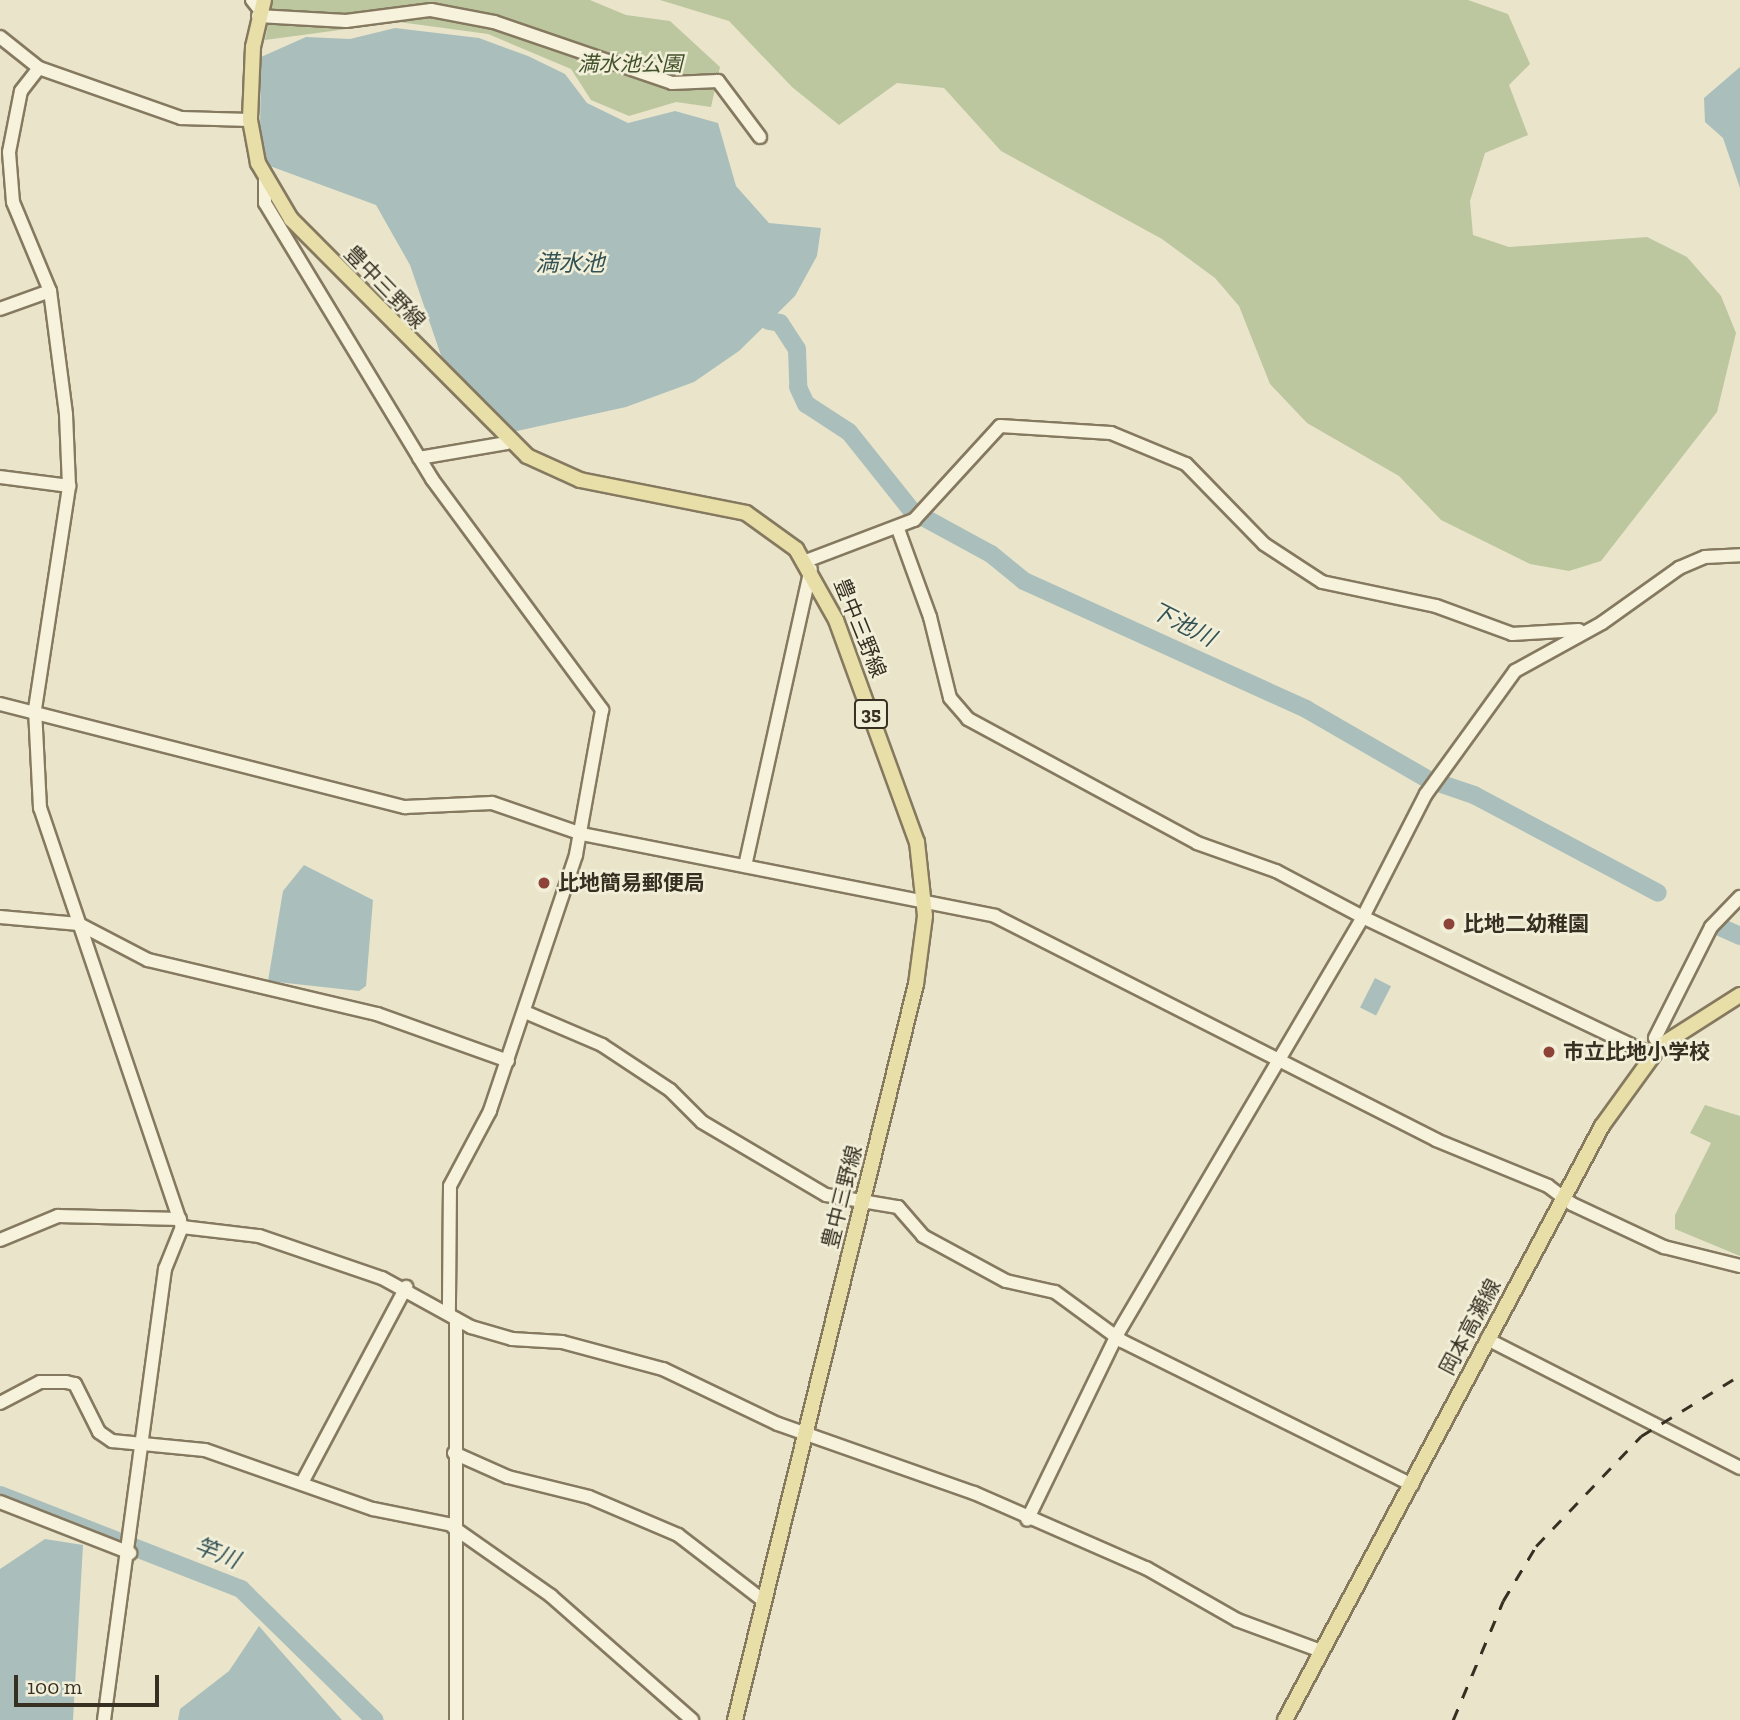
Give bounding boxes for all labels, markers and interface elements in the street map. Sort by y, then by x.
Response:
park label: 満水池公園 [578,51,682,77]
street label: 豊中三野線 [339,240,431,334]
water label: 満水池 [536,249,604,277]
street label: 豊中三野線 [829,575,891,681]
water label: 下池川 [1146,596,1220,652]
road number: 35 [854,698,888,730]
place label: 比地簡易郵便局 [558,870,705,896]
marker: 比地簡易郵便局 [536,875,552,891]
place label: 比地二幼稚園 [1463,911,1589,937]
marker: 比地二幼稚園 [1441,916,1457,932]
place label: 市立比地小学校 [1563,1039,1710,1065]
marker: 市立比地小学校 [1541,1044,1557,1060]
street label: 豊中三野線 [817,1143,867,1251]
street label: 岡本高瀬線 [1434,1275,1506,1379]
water label: 竿川 [191,1532,243,1574]
scale bar [18,1660,163,1704]
text: 100 m [27,1674,82,1699]

